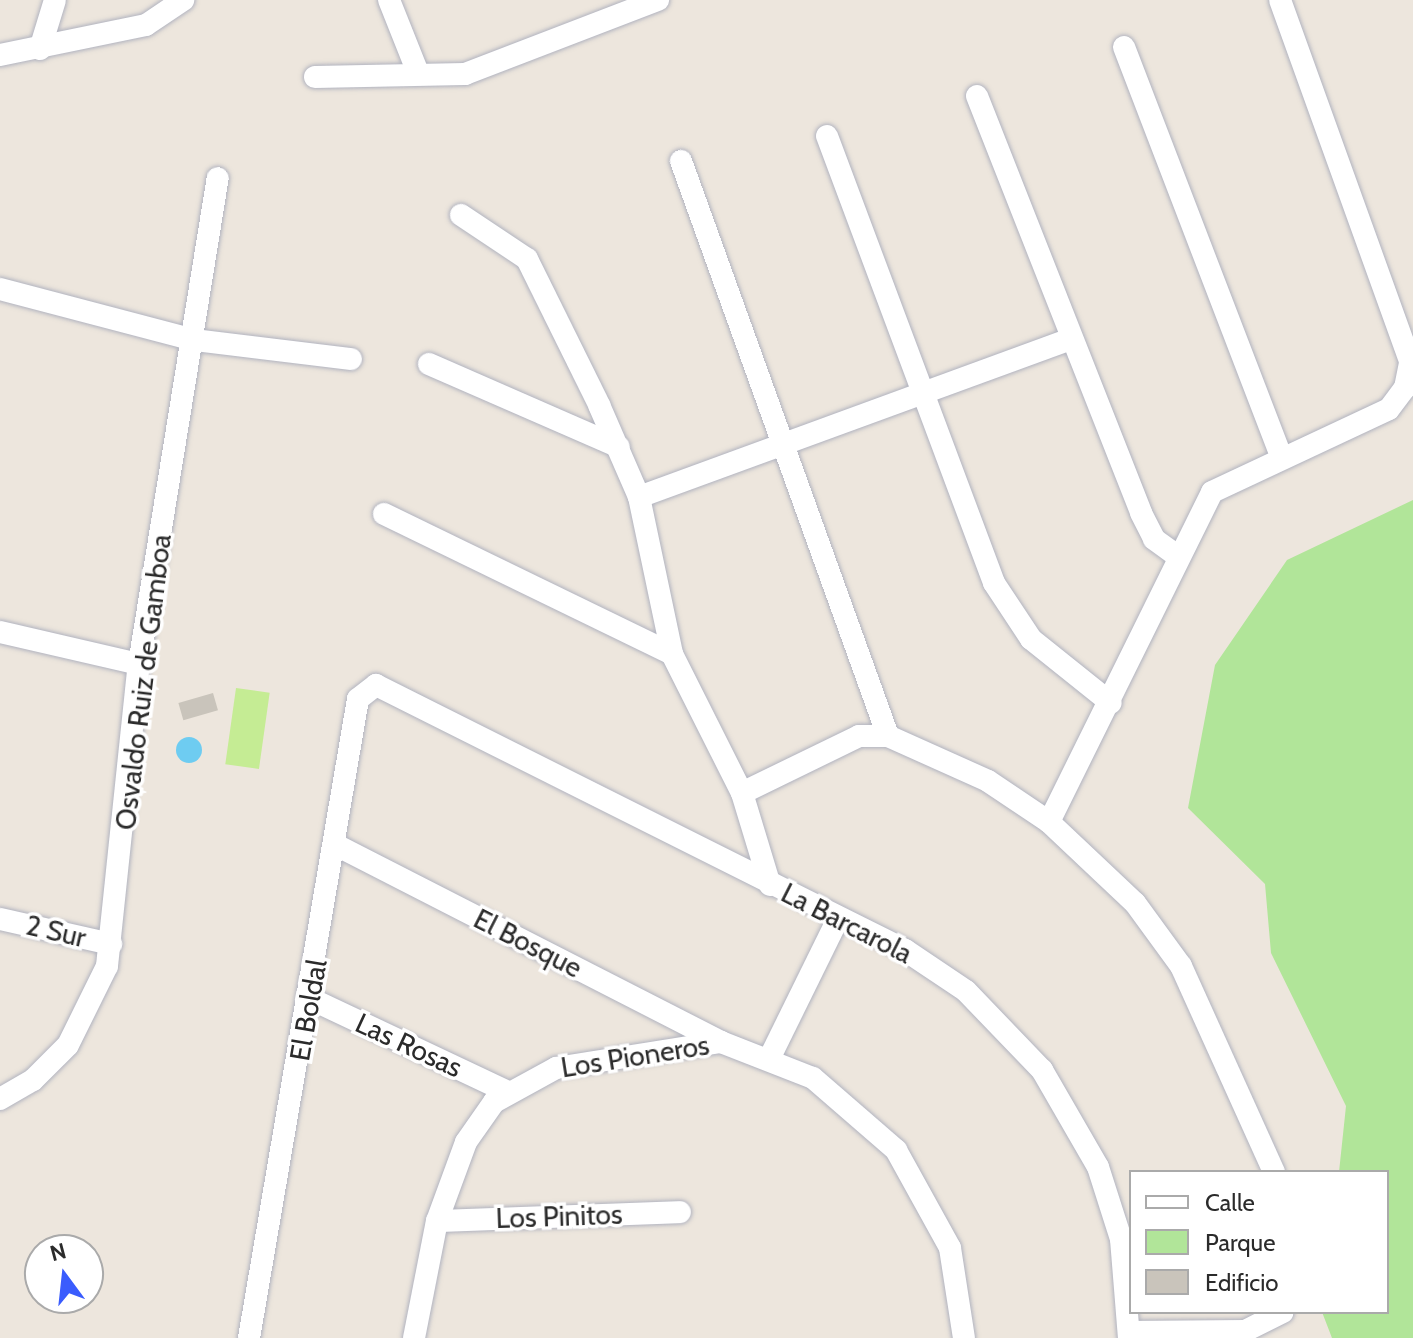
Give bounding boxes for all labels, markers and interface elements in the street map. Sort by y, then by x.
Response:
street label: Osvaldo Ruiz de Gamboa [108,532,178,832]
street label: La Barcarola [776,876,918,970]
street label: El Bosque [468,902,588,984]
street label: 2 Sur [23,908,89,954]
street label: El Boldal [283,957,333,1063]
street label: Las Rosas [350,1006,468,1084]
street label: Los Pioneros [558,1028,712,1084]
legend [1129,1170,1389,1314]
text: Calle [1205,1188,1255,1217]
street label: Los Pinitos [495,1197,623,1235]
text: Parque [1205,1228,1275,1257]
north arrow [24,1234,104,1314]
text: N [47,1237,69,1267]
text: Edificio [1205,1268,1279,1297]

